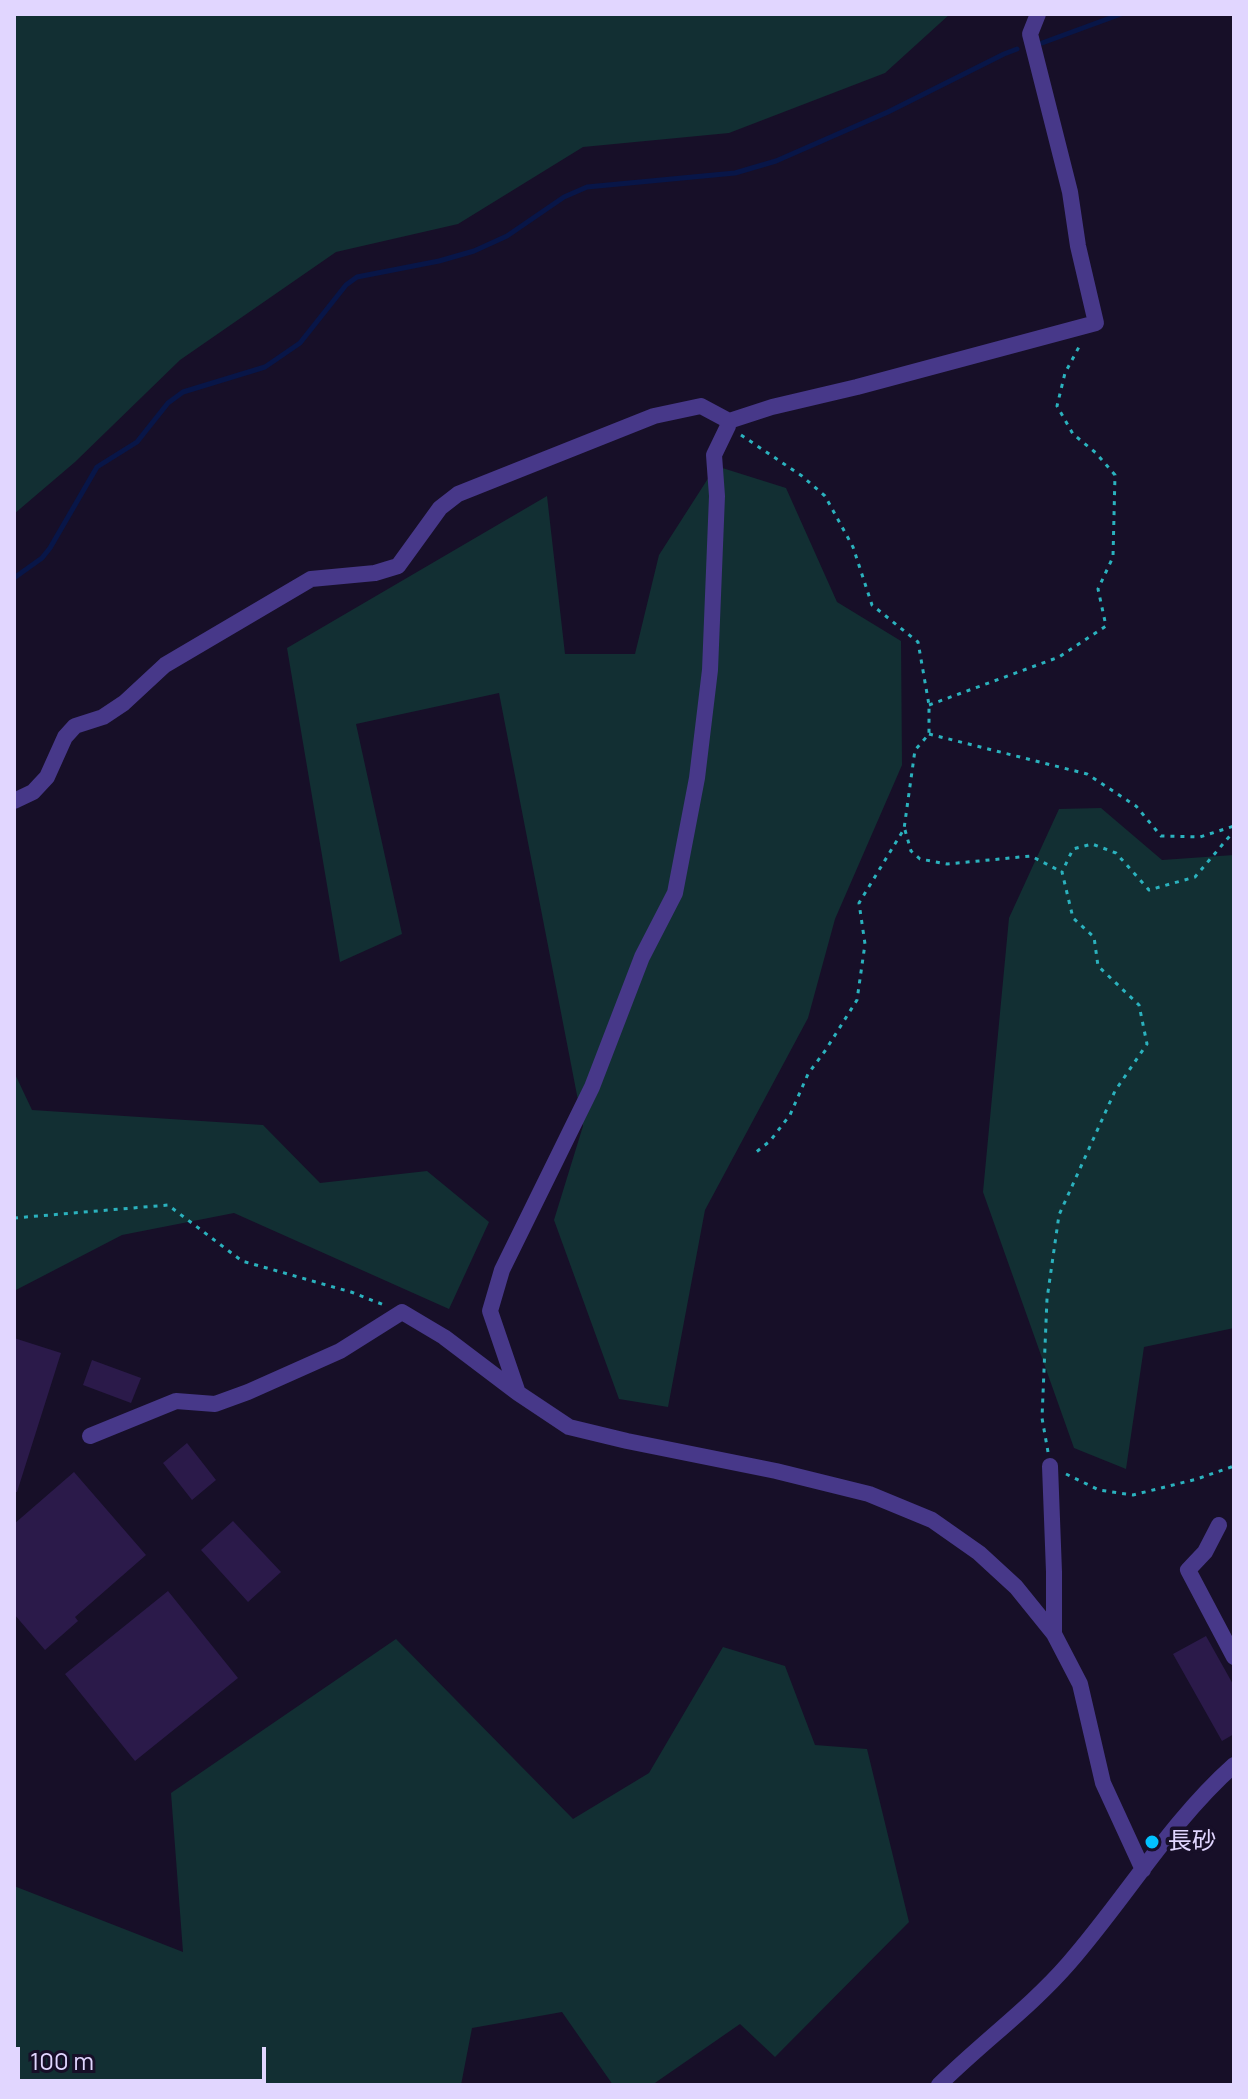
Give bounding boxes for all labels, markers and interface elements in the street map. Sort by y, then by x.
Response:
place label: 長砂 [1168,1828,1216,1856]
marker: 長砂 [1143,1833,1161,1851]
scale bar [20,2031,270,2081]
text: 100 m [30,2044,94,2077]

